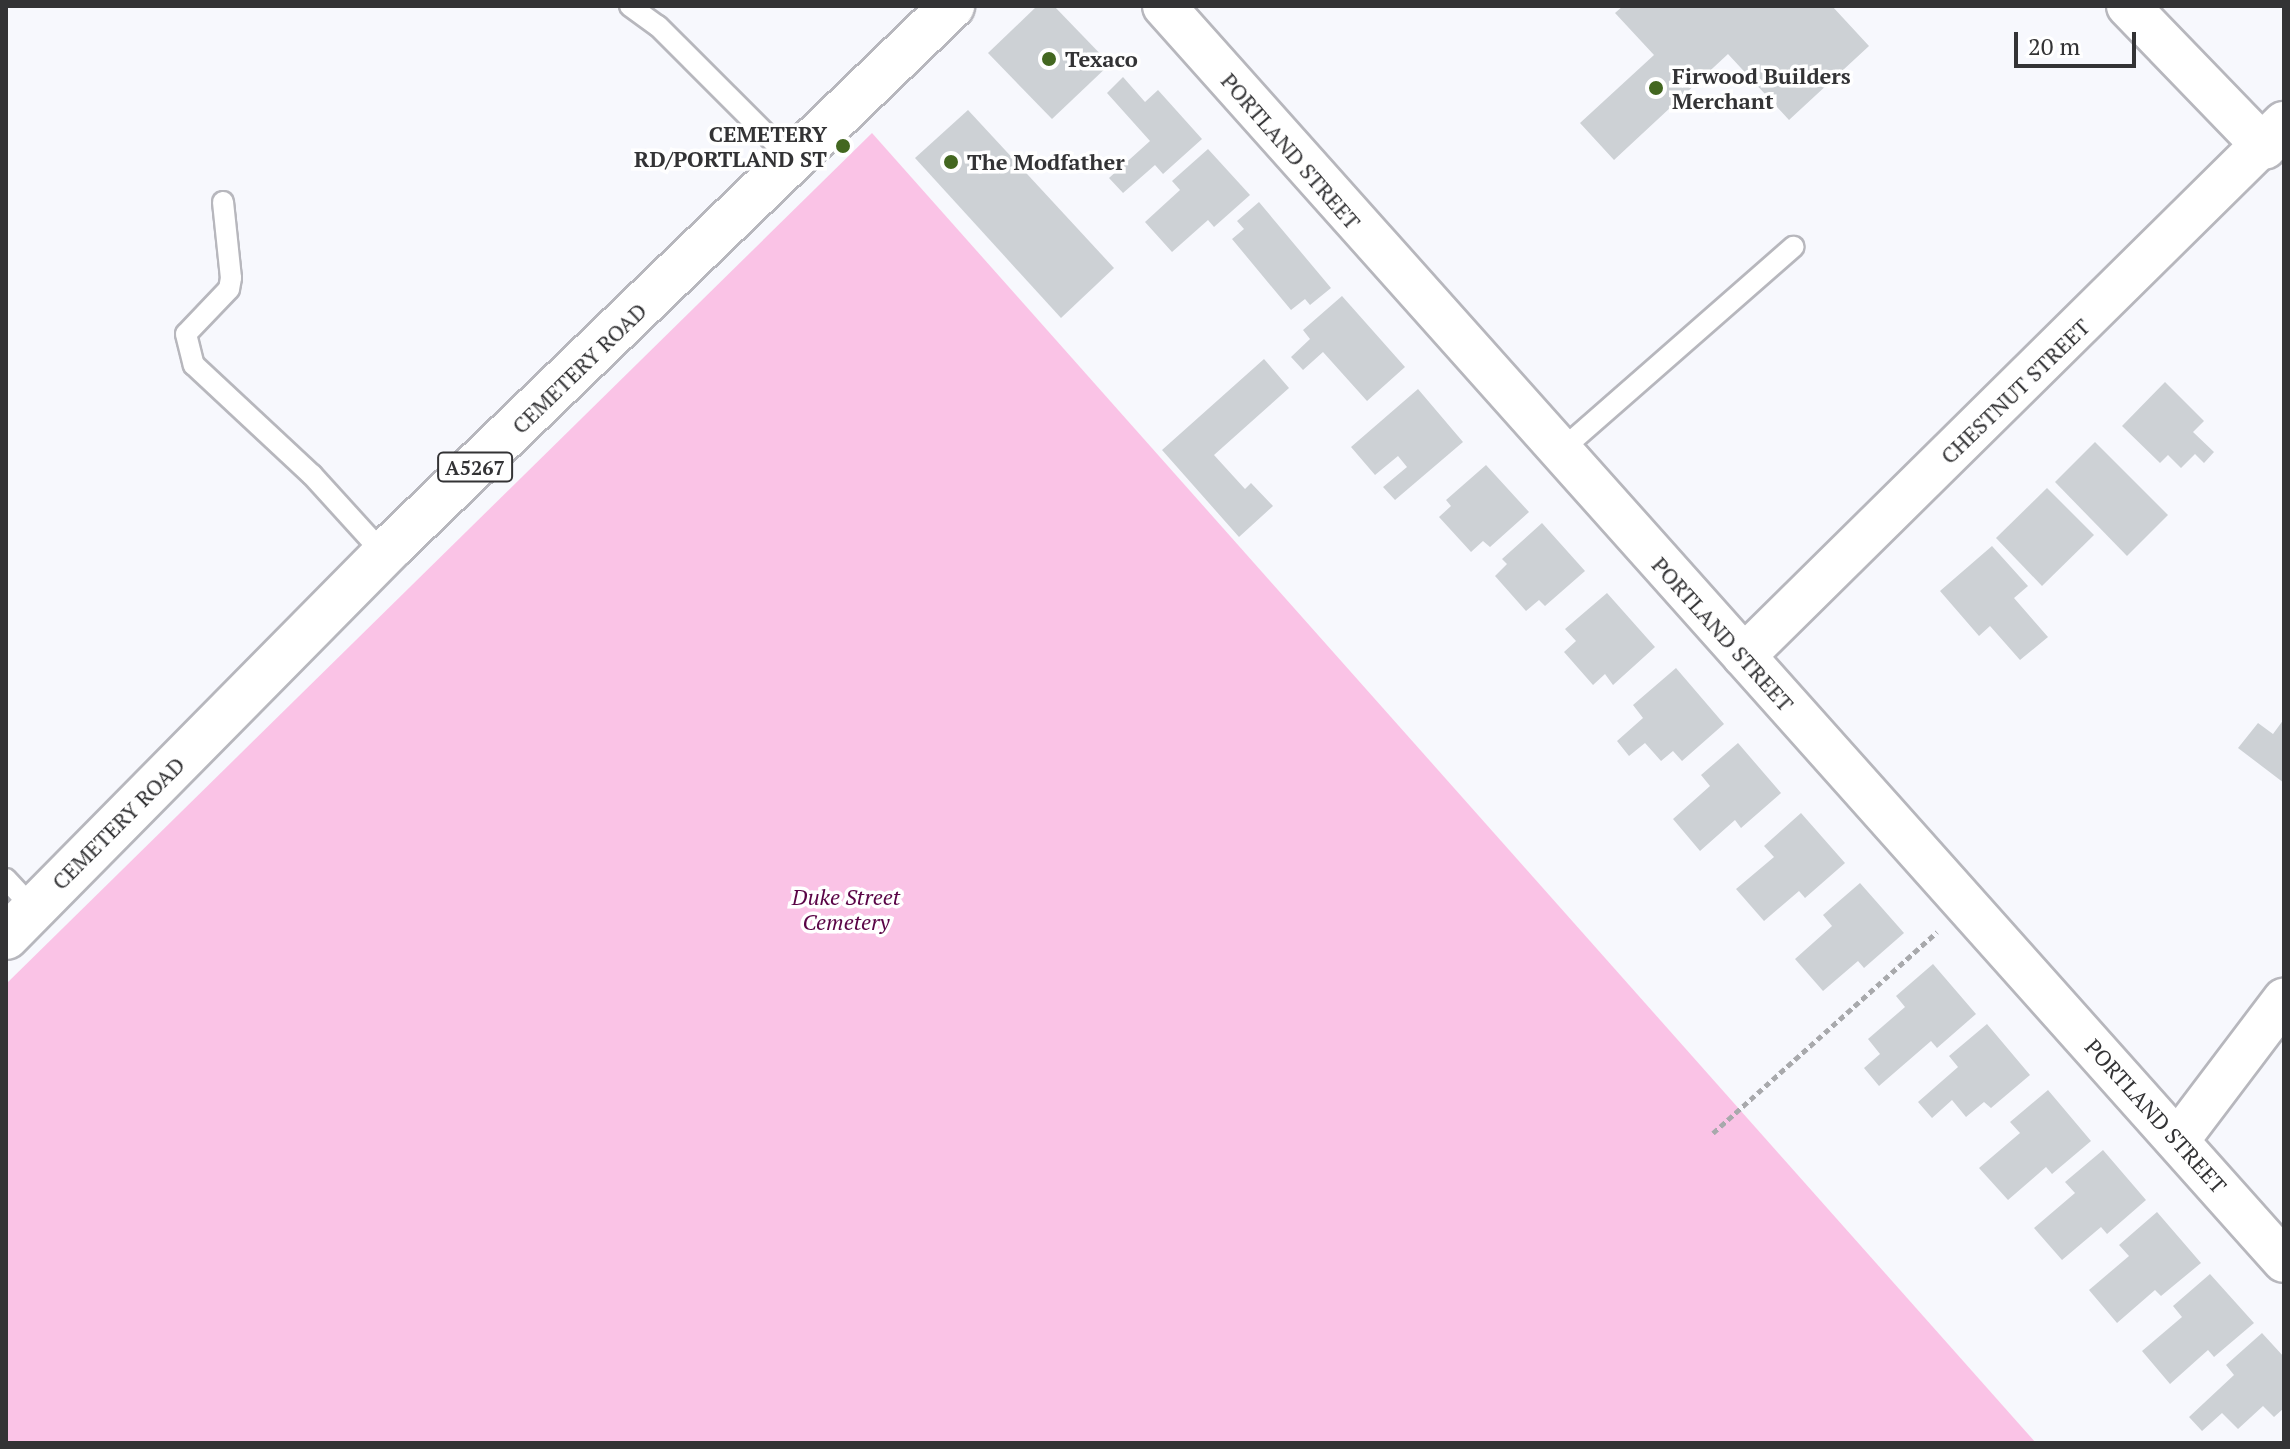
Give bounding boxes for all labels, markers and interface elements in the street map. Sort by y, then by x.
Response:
scale bar [2018,16,2140,66]
text: 20 m [2028,30,2080,62]
place label: Texaco [1065,46,1138,72]
marker: Texaco [1040,50,1058,68]
place label: Firwood Builders Merchant [1672,62,1851,114]
street label: PORTLAND STREET [1216,67,1366,235]
marker: Firwood Builders Merchant [1647,79,1665,97]
place label: CEMETERY RD/PORTLAND ST [634,120,827,172]
marker: CEMETERY RD/PORTLAND ST [834,137,852,155]
place label: The Modfather [967,149,1125,175]
marker: The Modfather [942,153,960,171]
street label: CEMETERY ROAD [506,297,652,439]
street label: CHESTNUT STREET [1935,313,2095,469]
road number: A5267 [437,451,513,483]
street label: PORTLAND STREET [1647,551,1799,717]
street label: CEMETERY ROAD [46,751,190,895]
park label: Duke Street Cemetery [792,883,900,934]
street label: PORTLAND STREET [2080,1033,2232,1199]

